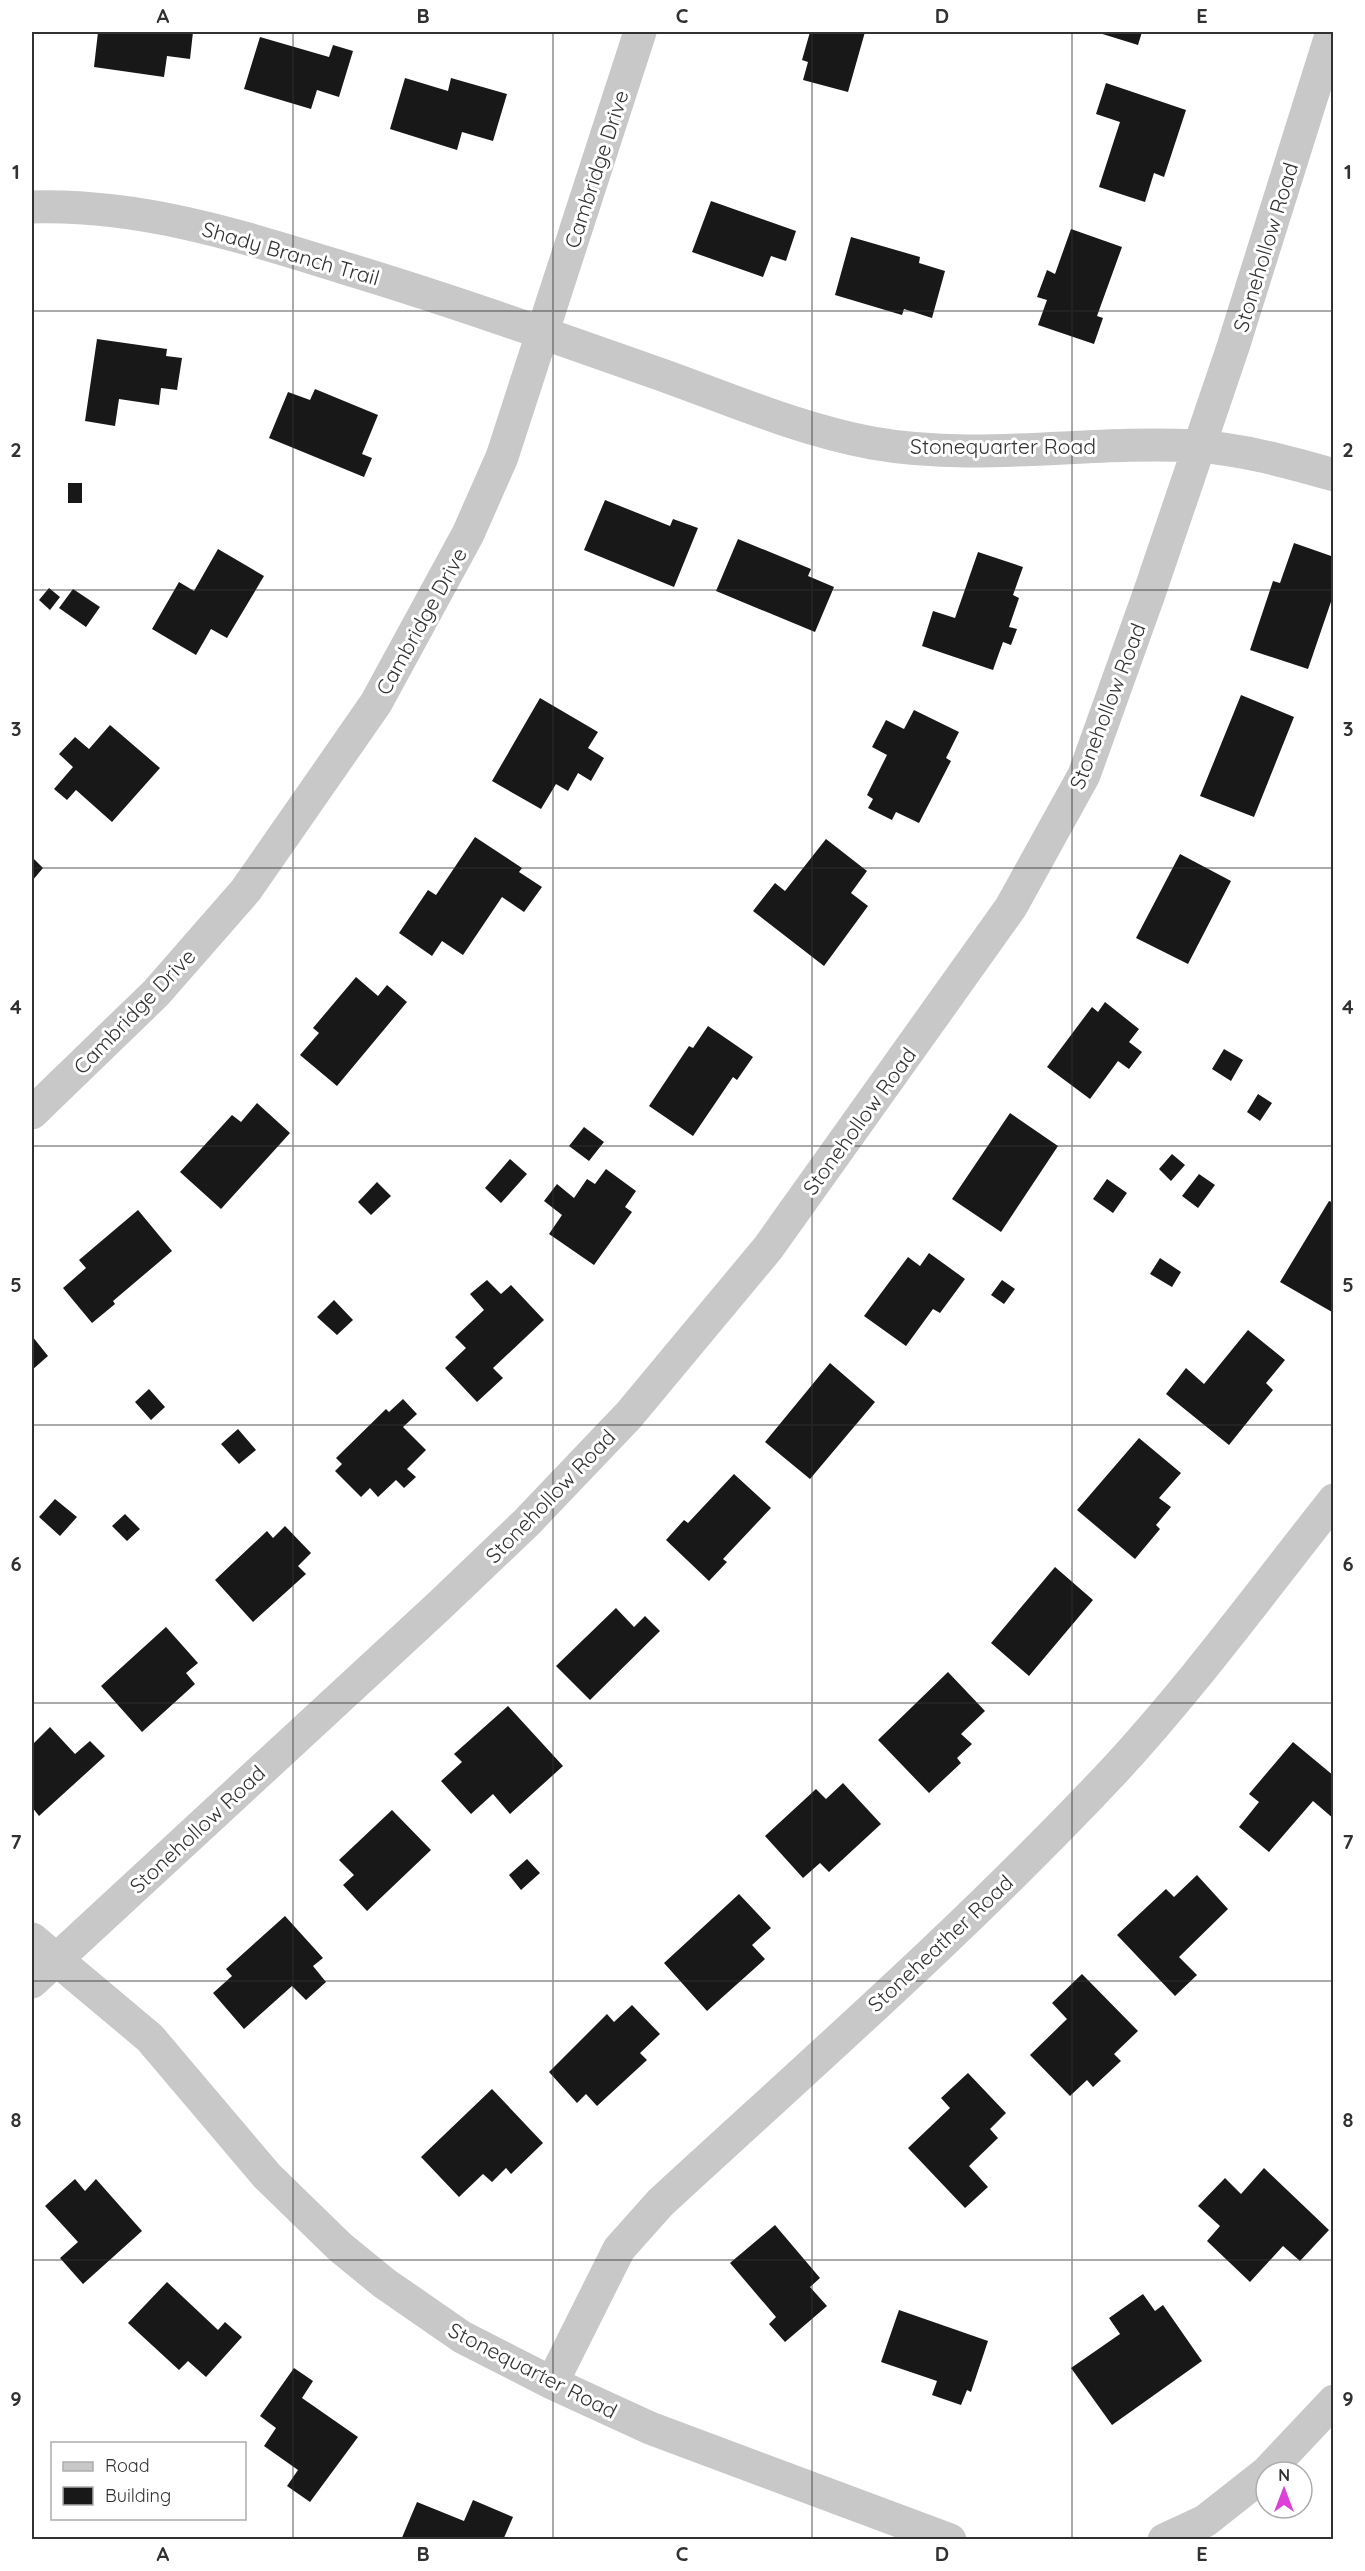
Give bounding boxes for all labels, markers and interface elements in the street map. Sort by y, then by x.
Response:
text: A [157,3,170,28]
text: B [416,3,430,28]
text: C [676,3,689,28]
text: D [935,3,949,28]
text: E [1196,3,1208,28]
street label: Cambridge Drive [558,87,634,251]
text: 1 [12,159,20,184]
street label: Stonehollow Road [1227,159,1303,335]
text: 1 [1344,159,1352,184]
street label: Shady Branch Trail [199,215,383,291]
street label: Stonequarter Road [910,433,1096,459]
text: 2 [10,437,22,462]
text: 2 [1342,437,1354,462]
street label: Cambridge Drive [370,543,472,699]
street label: Stonehollow Road [1063,619,1151,793]
text: 3 [11,716,21,741]
text: 3 [1343,716,1353,741]
street label: Cambridge Drive [68,943,200,1079]
text: 4 [10,994,22,1019]
text: 4 [1342,994,1354,1019]
street label: Stonehollow Road [797,1042,921,1200]
text: 5 [10,1272,22,1297]
text: 5 [1342,1272,1354,1297]
street label: Stonehollow Road [480,1424,620,1568]
text: 6 [10,1551,22,1576]
text: 6 [1342,1551,1354,1576]
street label: Stonehollow Road [124,1760,270,1898]
text: 7 [11,1829,22,1854]
text: 7 [1343,1829,1354,1854]
street label: Stoneheather Road [862,1869,1018,2017]
text: 8 [11,2107,22,2132]
text: 8 [1343,2107,1354,2132]
street label: Stonequarter Road [444,2316,622,2424]
text: 9 [10,2386,22,2411]
text: 9 [1342,2386,1354,2411]
legend [51,2442,246,2520]
text: Road [105,2454,150,2477]
north arrow [1254,2460,1314,2520]
text: N [1278,2465,1290,2485]
text: Building [105,2484,171,2507]
text: A [157,2541,170,2566]
text: B [416,2541,430,2566]
text: C [676,2541,689,2566]
text: D [935,2541,949,2566]
text: E [1196,2541,1208,2566]

